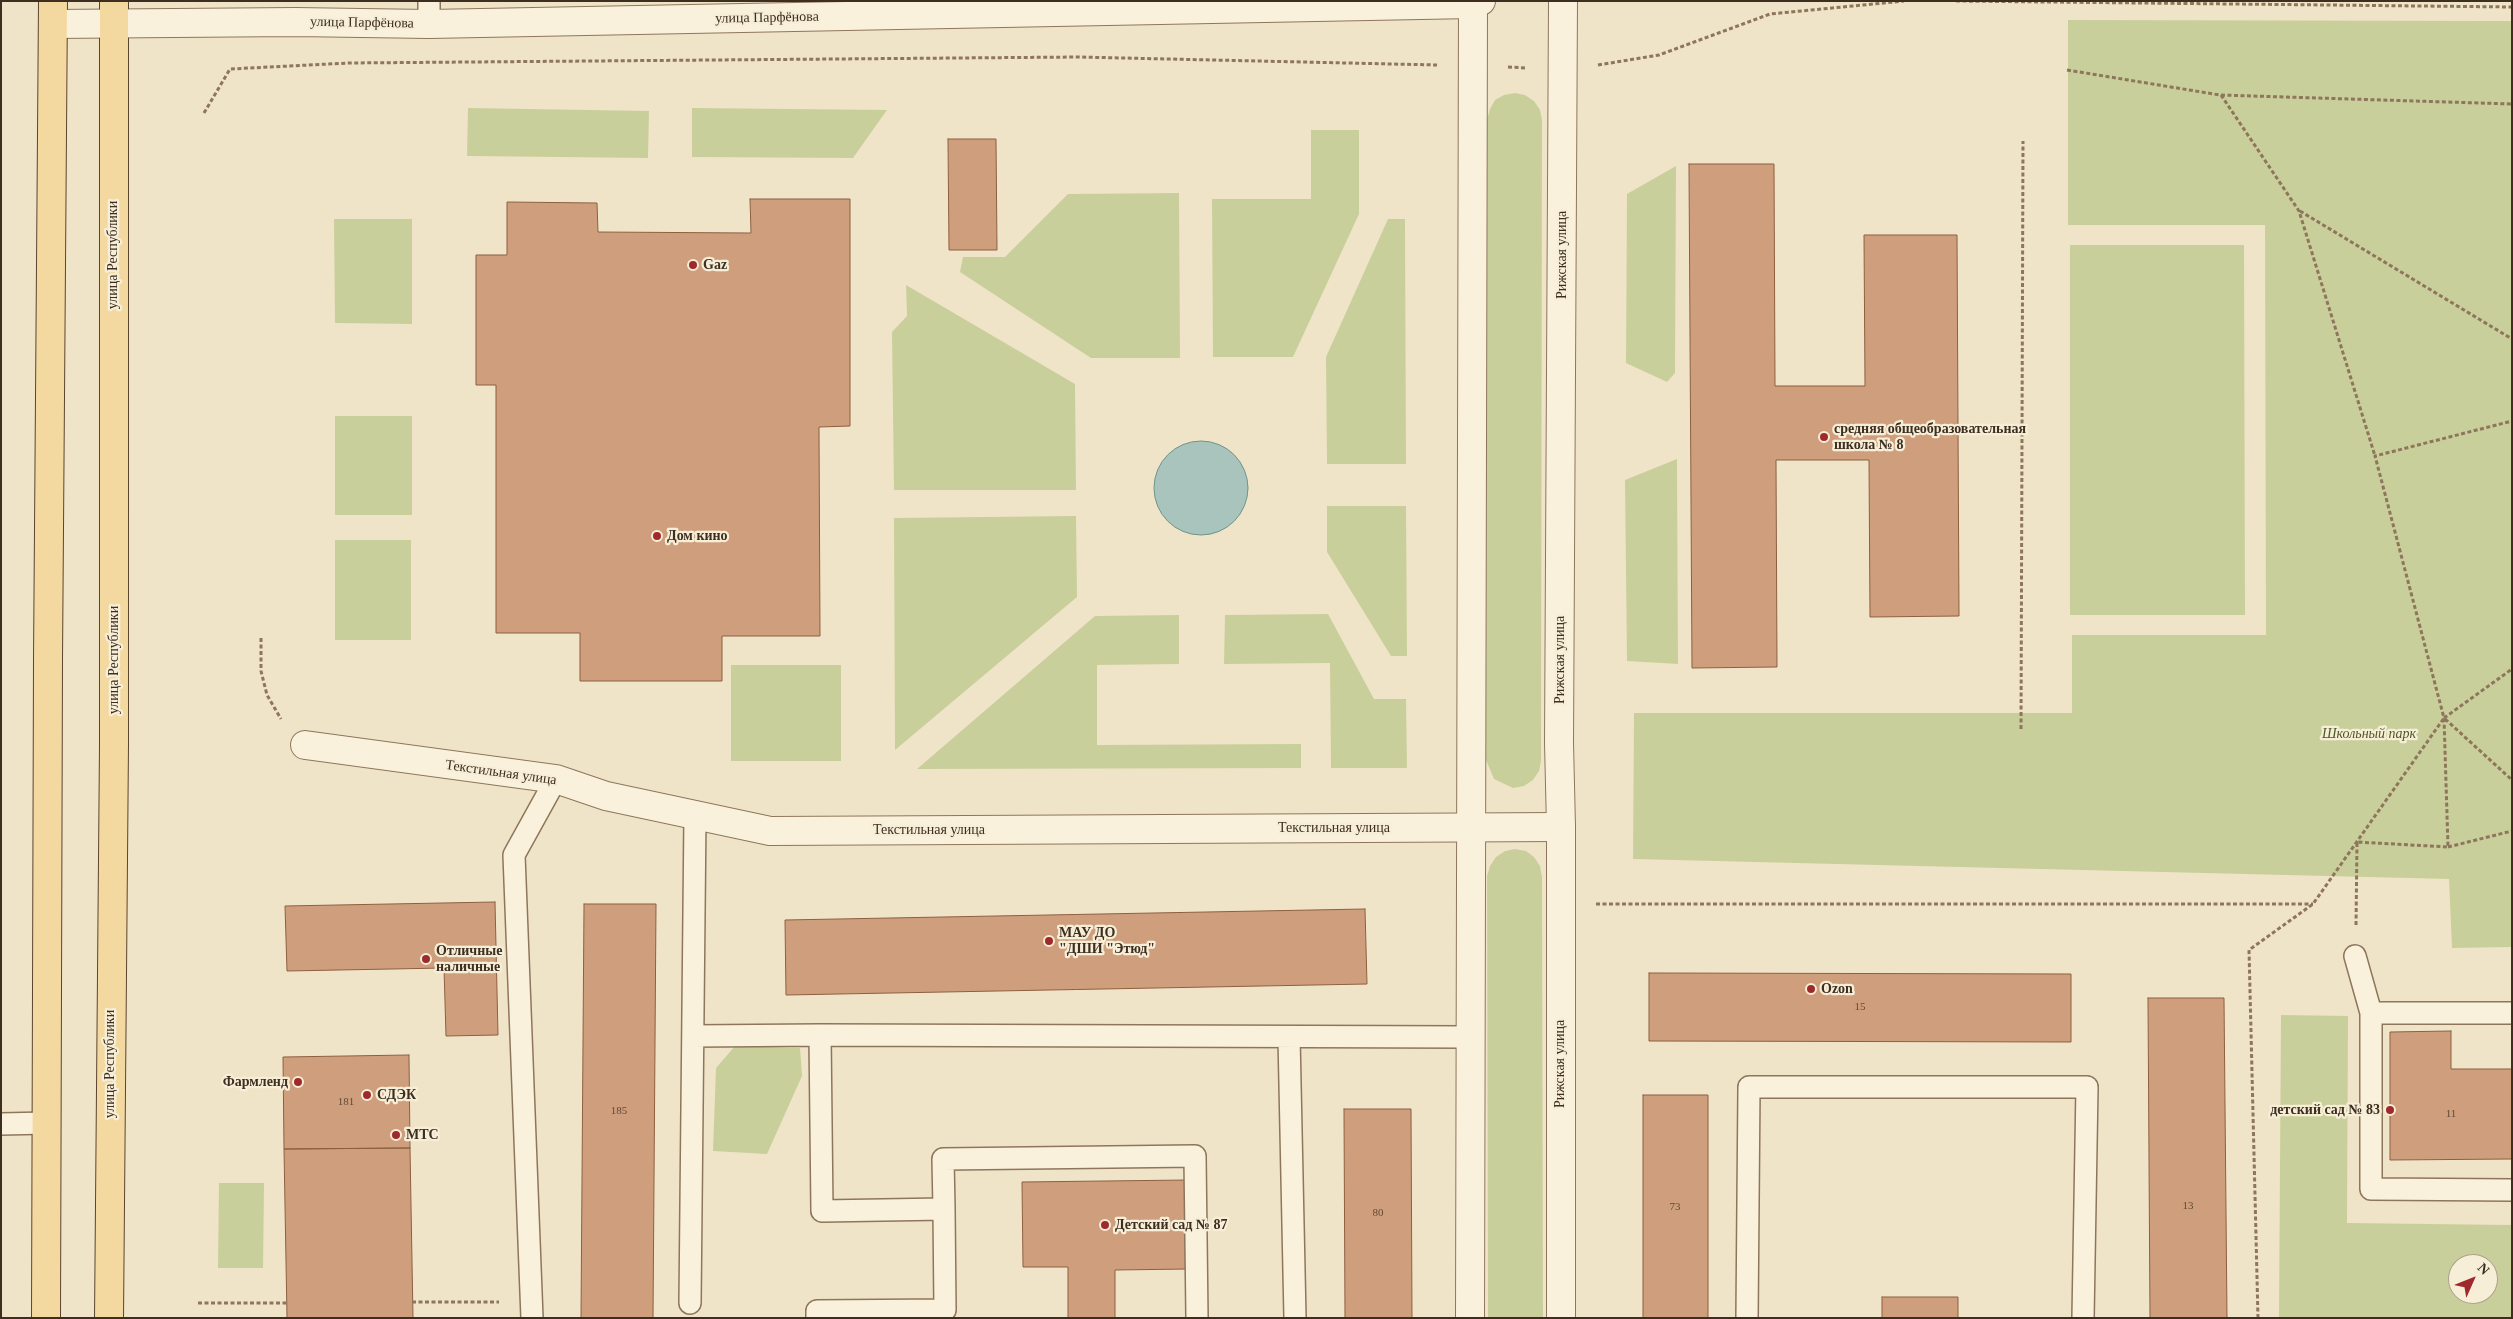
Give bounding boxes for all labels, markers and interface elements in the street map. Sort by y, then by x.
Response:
street label: улица Парфёнова [715,9,819,27]
street label: улица Парфёнова [310,14,414,32]
street label: улица Республики [105,201,121,309]
street label: Рижская улица [1554,211,1570,299]
place label: Gaz [703,257,727,273]
marker: Gaz [687,259,699,271]
place label: средняя общеобразовательная школа № 8 [1834,421,2026,454]
marker: средняя общеобразовательная школа № 8 [1818,431,1830,443]
place label: Дом кино [667,528,728,544]
marker: Дом кино [651,530,663,542]
street label: улица Республики [106,606,122,714]
street label: Рижская улица [1552,616,1568,704]
park label: Школьный парк [2322,726,2416,742]
street label: Текстильная улица [444,757,558,789]
street label: Текстильная улица [1278,820,1390,836]
street label: Текстильная улица [873,822,985,838]
place label: МАУ ДО "ДШИ "Этюд" [1059,925,1155,958]
marker: МАУ ДО "ДШИ "Этюд" [1043,935,1055,947]
place label: Отличные наличные [436,943,502,976]
marker: Отличные наличные [420,953,432,965]
place label: Ozon [1821,981,1853,997]
marker: Ozon [1805,983,1817,995]
house number: 15 [1854,1000,1866,1014]
street label: улица Республики [102,1010,118,1118]
street label: Рижская улица [1552,1020,1568,1108]
place label: Фармленд [223,1074,288,1090]
marker: Фармленд [292,1076,304,1088]
place label: СДЭК [377,1087,416,1103]
marker: СДЭК [361,1089,373,1101]
house number: 181 [338,1095,354,1109]
place label: детский сад № 83 [2270,1102,2380,1118]
house number: 185 [611,1104,627,1118]
marker: детский сад № 83 [2384,1104,2396,1116]
house number: 11 [2446,1107,2456,1121]
place label: МТС [406,1127,439,1143]
marker: МТС [390,1129,402,1141]
house number: 13 [2182,1199,2194,1213]
house number: 73 [1670,1200,1680,1214]
house number: 80 [1372,1206,1384,1220]
place label: Детский сад № 87 [1115,1217,1228,1233]
marker: Детский сад № 87 [1099,1219,1111,1231]
north arrow [2448,1254,2498,1304]
text: N [2475,1260,2492,1278]

